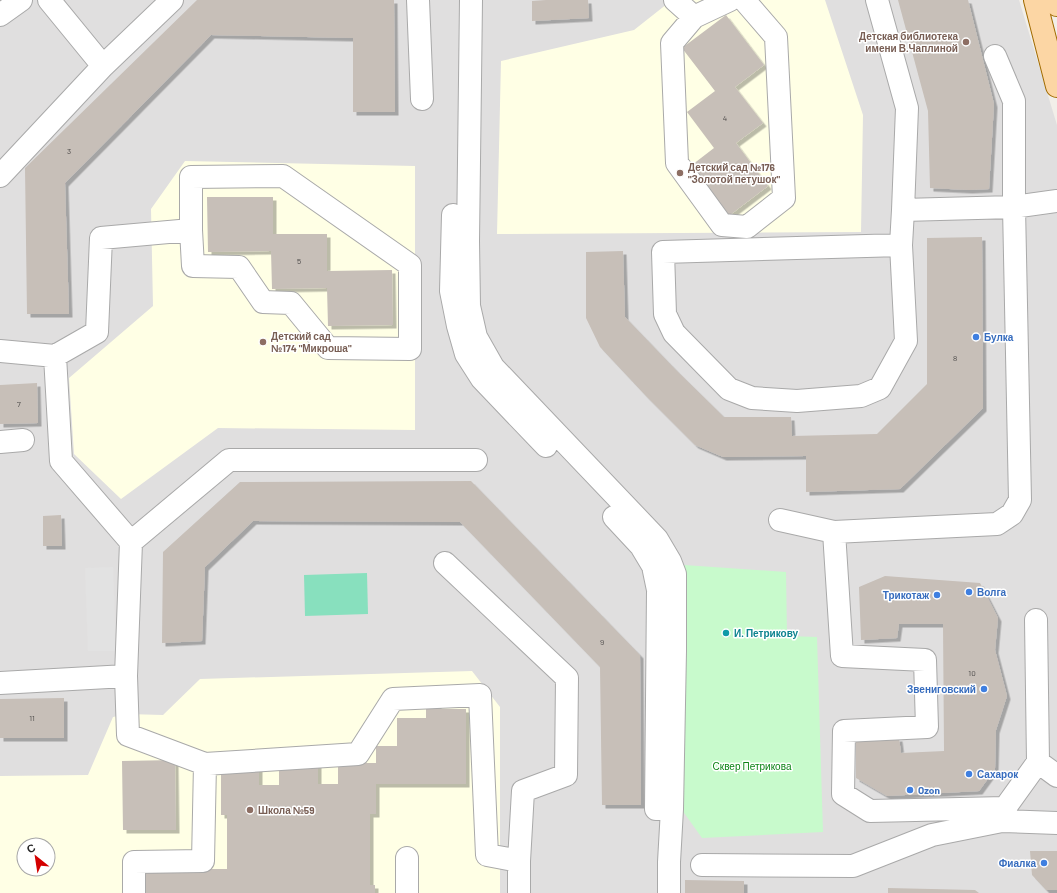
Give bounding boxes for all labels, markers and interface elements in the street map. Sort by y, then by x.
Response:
place label: Детская библиотека имени В.Чаплиной [859,30,958,54]
marker: Детская библиотека имени В.Чаплиной [961,37,971,47]
house number: 4 [723,113,727,123]
house number: 3 [67,146,71,156]
place label: Детский сад №176 "Золотой петушок" [688,161,780,185]
marker: Детский сад №176 "Золотой петушок" [675,168,685,178]
house number: 5 [297,256,301,266]
place label: Детский сад №174 "Микроша" [271,330,352,354]
place label: Булка [984,331,1014,343]
marker: Булка [971,332,981,342]
marker: Детский сад №174 "Микроша" [258,337,268,347]
house number: 8 [953,353,957,363]
house number: 7 [17,399,21,409]
place label: Волга [977,586,1007,598]
marker: Волга [964,587,974,597]
place label: Трикотаж [883,589,930,601]
marker: Трикотаж [932,590,942,600]
place label: И. Петрикову [734,627,799,639]
marker: И. Петрикову [721,628,731,638]
house number: 9 [600,637,604,647]
house number: 10 [968,668,976,678]
place label: Звениговский [907,683,976,695]
marker: Звениговский [979,684,989,694]
house number: 11 [29,713,35,723]
park label: Сквер Петрикова [713,760,792,772]
place label: Сахарок [977,768,1019,780]
marker: Сахарок [964,769,974,779]
place label: Ozon [918,784,940,796]
marker: Ozon [905,785,915,795]
place label: Школа №59 [258,804,315,816]
marker: Школа №59 [245,805,255,815]
north arrow [16,837,56,877]
text: С [24,840,37,856]
place label: Фиалка [999,857,1036,869]
marker: Фиалка [1039,858,1049,868]

